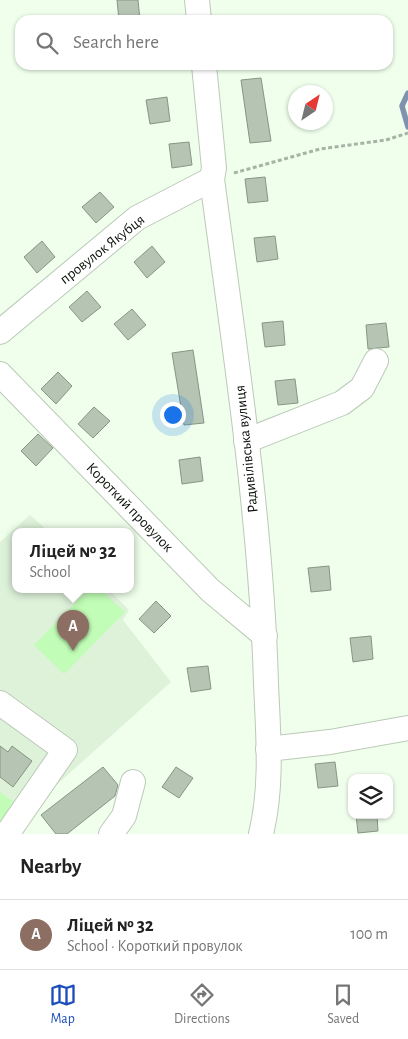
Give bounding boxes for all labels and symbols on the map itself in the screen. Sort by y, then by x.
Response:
north arrow [288,85,333,130]
street label: провулок Якубця [57,212,148,287]
street label: Радивілівська вулиця [232,384,261,513]
your location [160,402,186,428]
street label: Короткий провулок [83,460,176,555]
pin: A [57,610,89,651]

